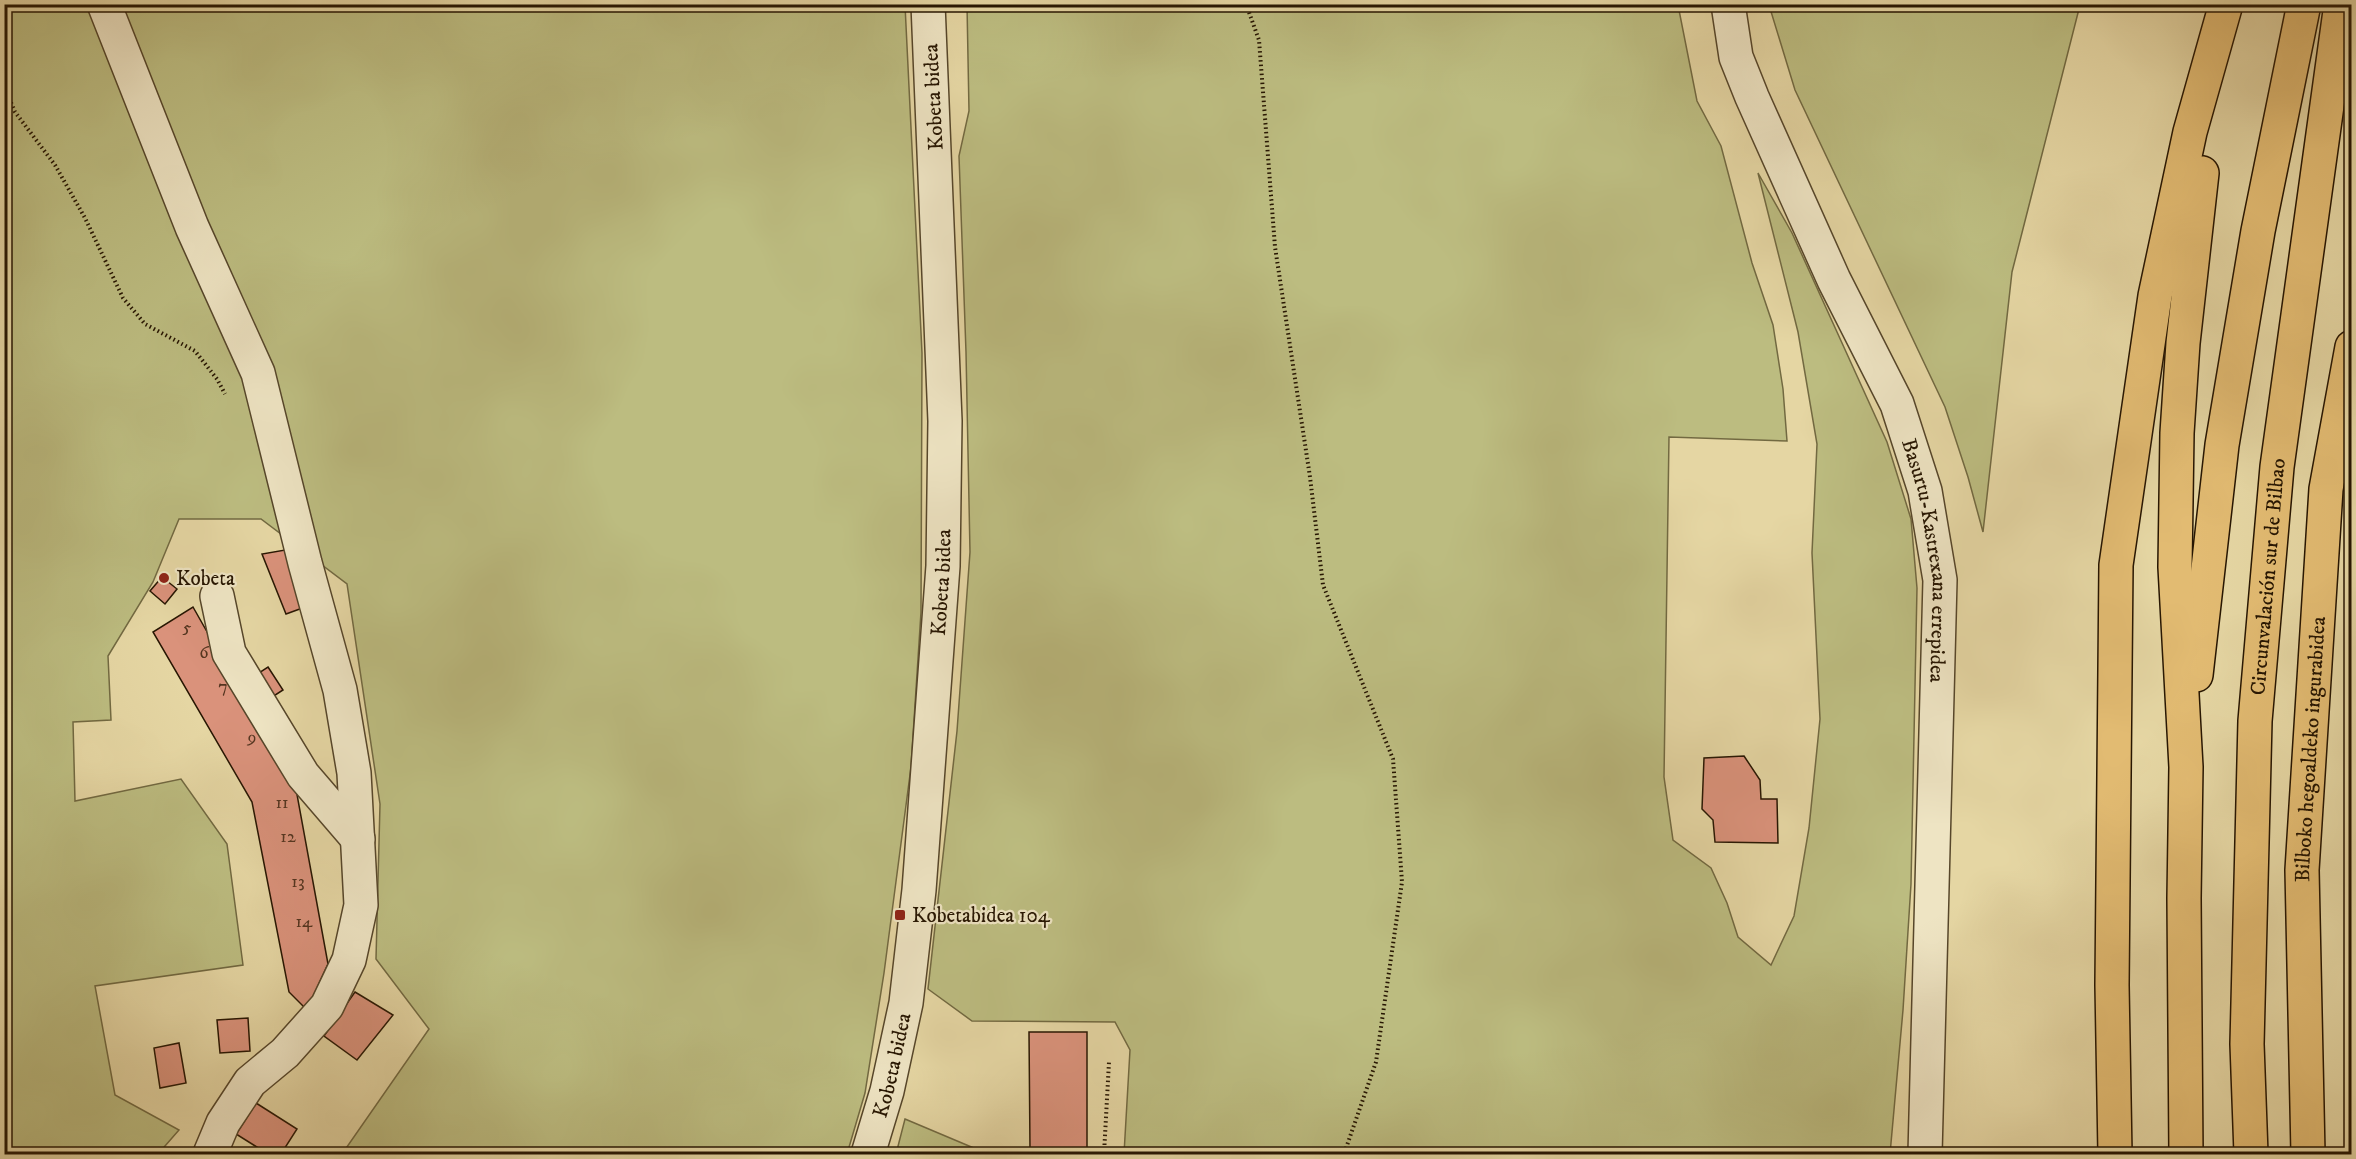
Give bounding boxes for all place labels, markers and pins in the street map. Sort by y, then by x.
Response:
place label: Kobeta [176,566,235,592]
marker: Kobeta [157,571,171,585]
place label: Kobetabidea 104 [912,903,1051,929]
marker: Kobetabidea 104 [893,908,907,922]

